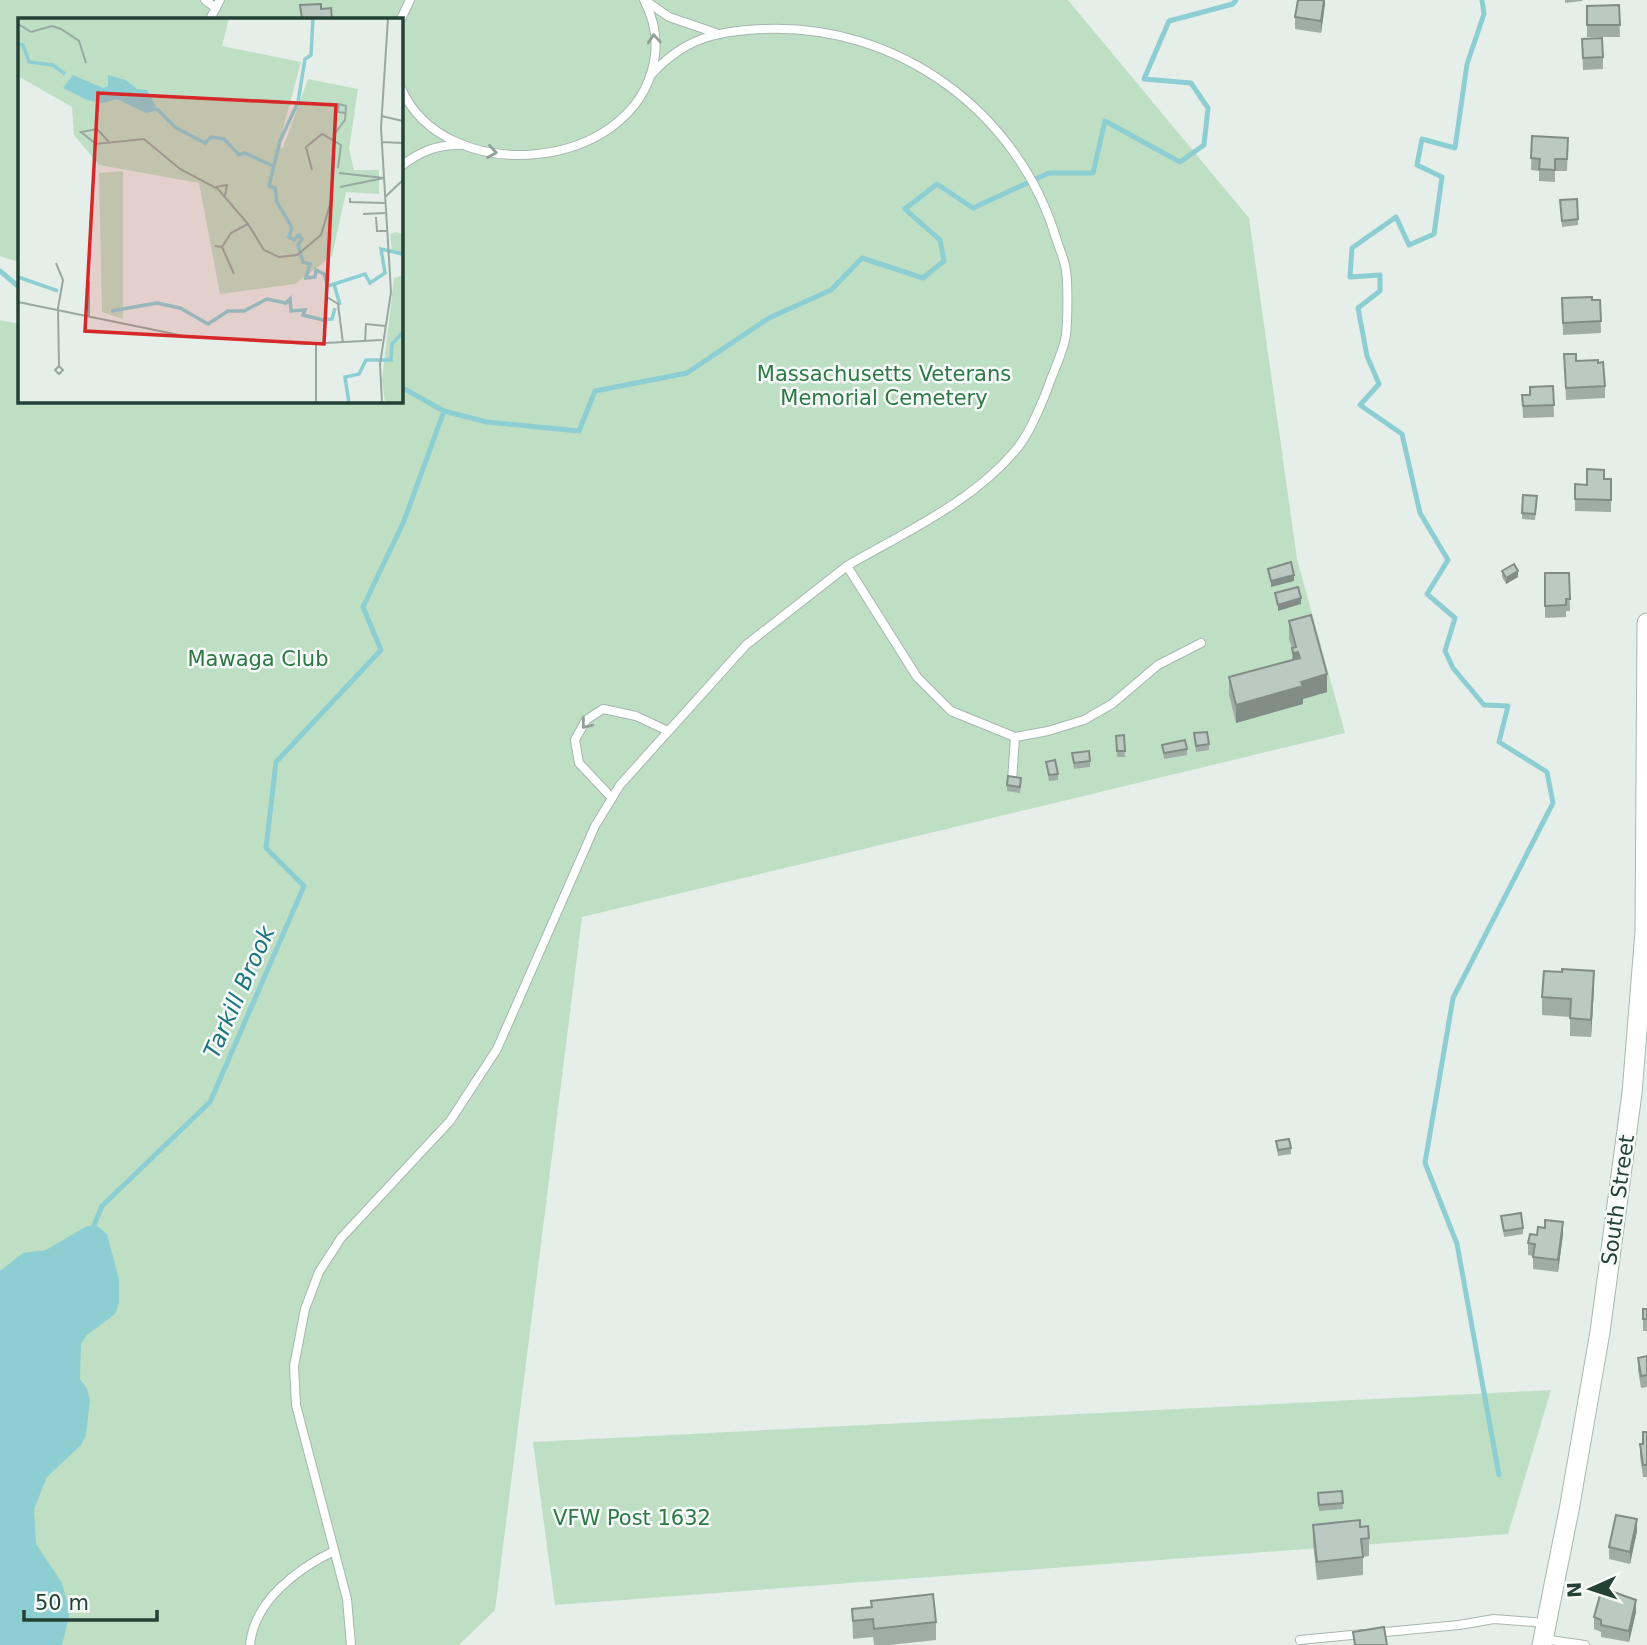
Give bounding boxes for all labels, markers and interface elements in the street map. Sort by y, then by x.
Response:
inset map [18,18,402,402]
one-way arrow [647,33,662,44]
one-way arrow [486,144,498,159]
park label: Massachusetts Veterans Memorial Cemetery [757,362,1011,410]
park label: Mawaga Club [187,647,329,671]
one-way arrow [581,716,594,729]
water label: Tarkill Brook [198,920,280,1062]
street label: South Street [1597,1133,1639,1267]
park label: VFW Post 1632 [553,1506,711,1530]
north arrow [1556,1554,1626,1624]
scale bar [24,1578,158,1622]
text: N [1563,1581,1585,1598]
text: 50 m [35,1591,89,1615]

